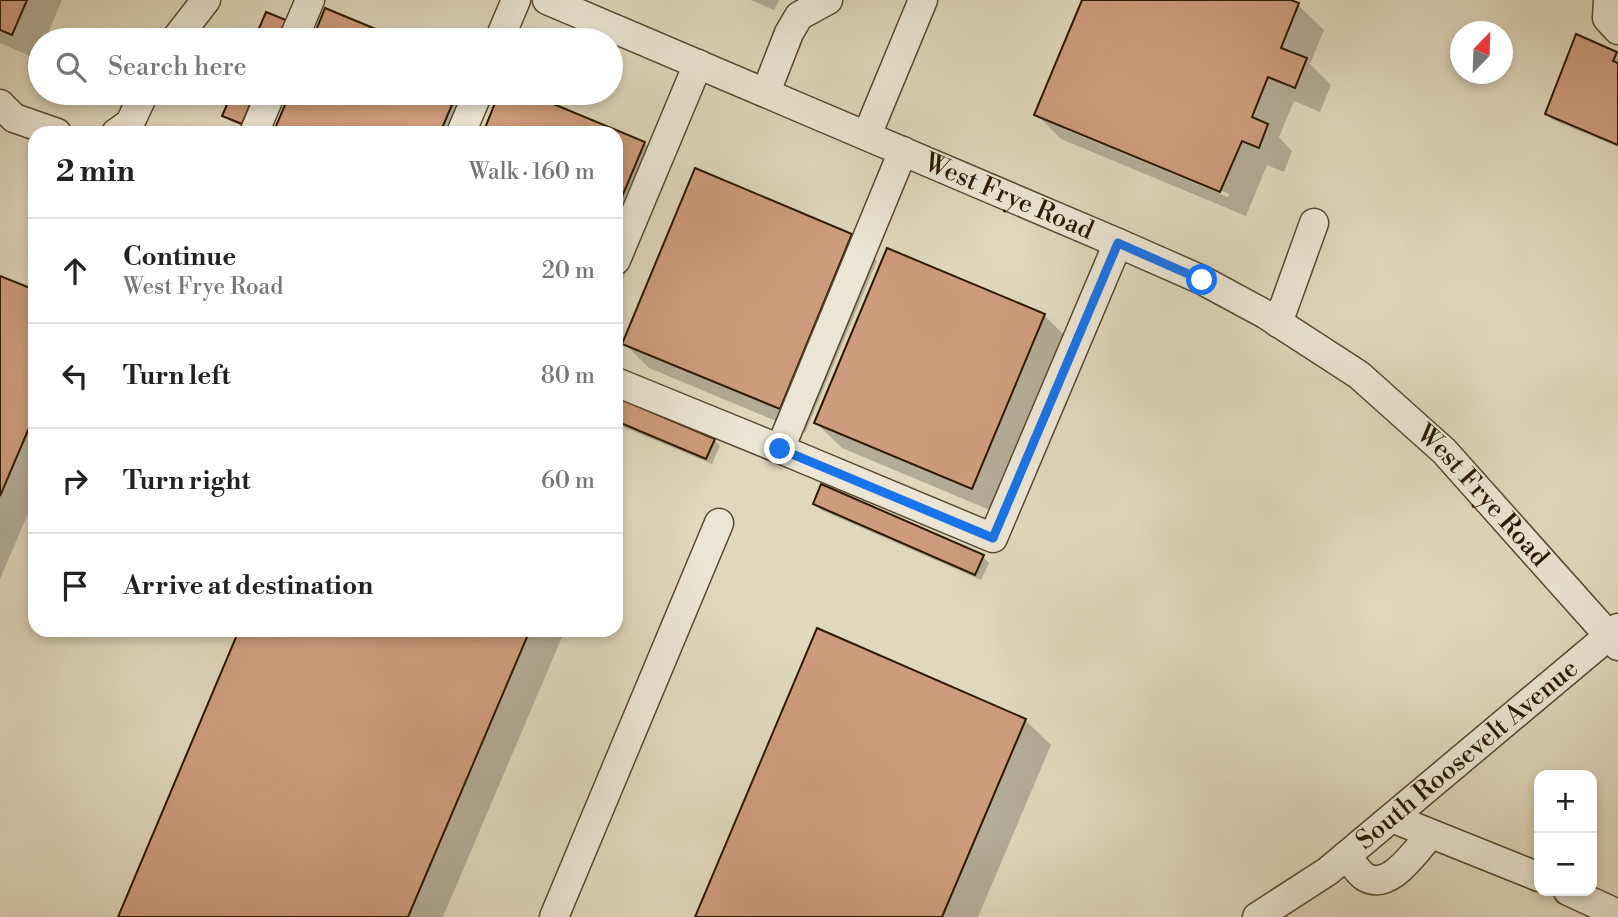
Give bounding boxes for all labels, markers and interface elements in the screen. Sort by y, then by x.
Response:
north arrow [1450,21,1513,84]
search box [28,28,623,105]
icon: search [52,48,90,86]
text: Search here [108,51,247,83]
street label: West Frye Road [918,146,1099,247]
text: 2 min [56,153,135,191]
text: Walk · 160 m [469,158,595,186]
text: Continue [123,241,236,273]
icon: ahead [56,252,94,290]
text: 20 m [542,257,595,285]
route start [1186,264,1217,295]
text: West Frye Road [123,273,283,301]
icon: left [56,357,94,395]
text: Turn left [123,360,231,392]
text: 80 m [541,362,595,390]
street label: West Frye Road [1409,417,1556,573]
route end [764,433,795,464]
icon: right [56,462,94,500]
text: Turn right [123,465,251,497]
text: 60 m [541,467,595,495]
icon: arrive [56,567,94,605]
text: Arrive at destination [123,570,373,602]
street label: South Roosevelt Avenue [1349,652,1585,857]
map controls [1534,770,1597,896]
button: + [1534,770,1597,833]
button: − [1534,833,1597,896]

